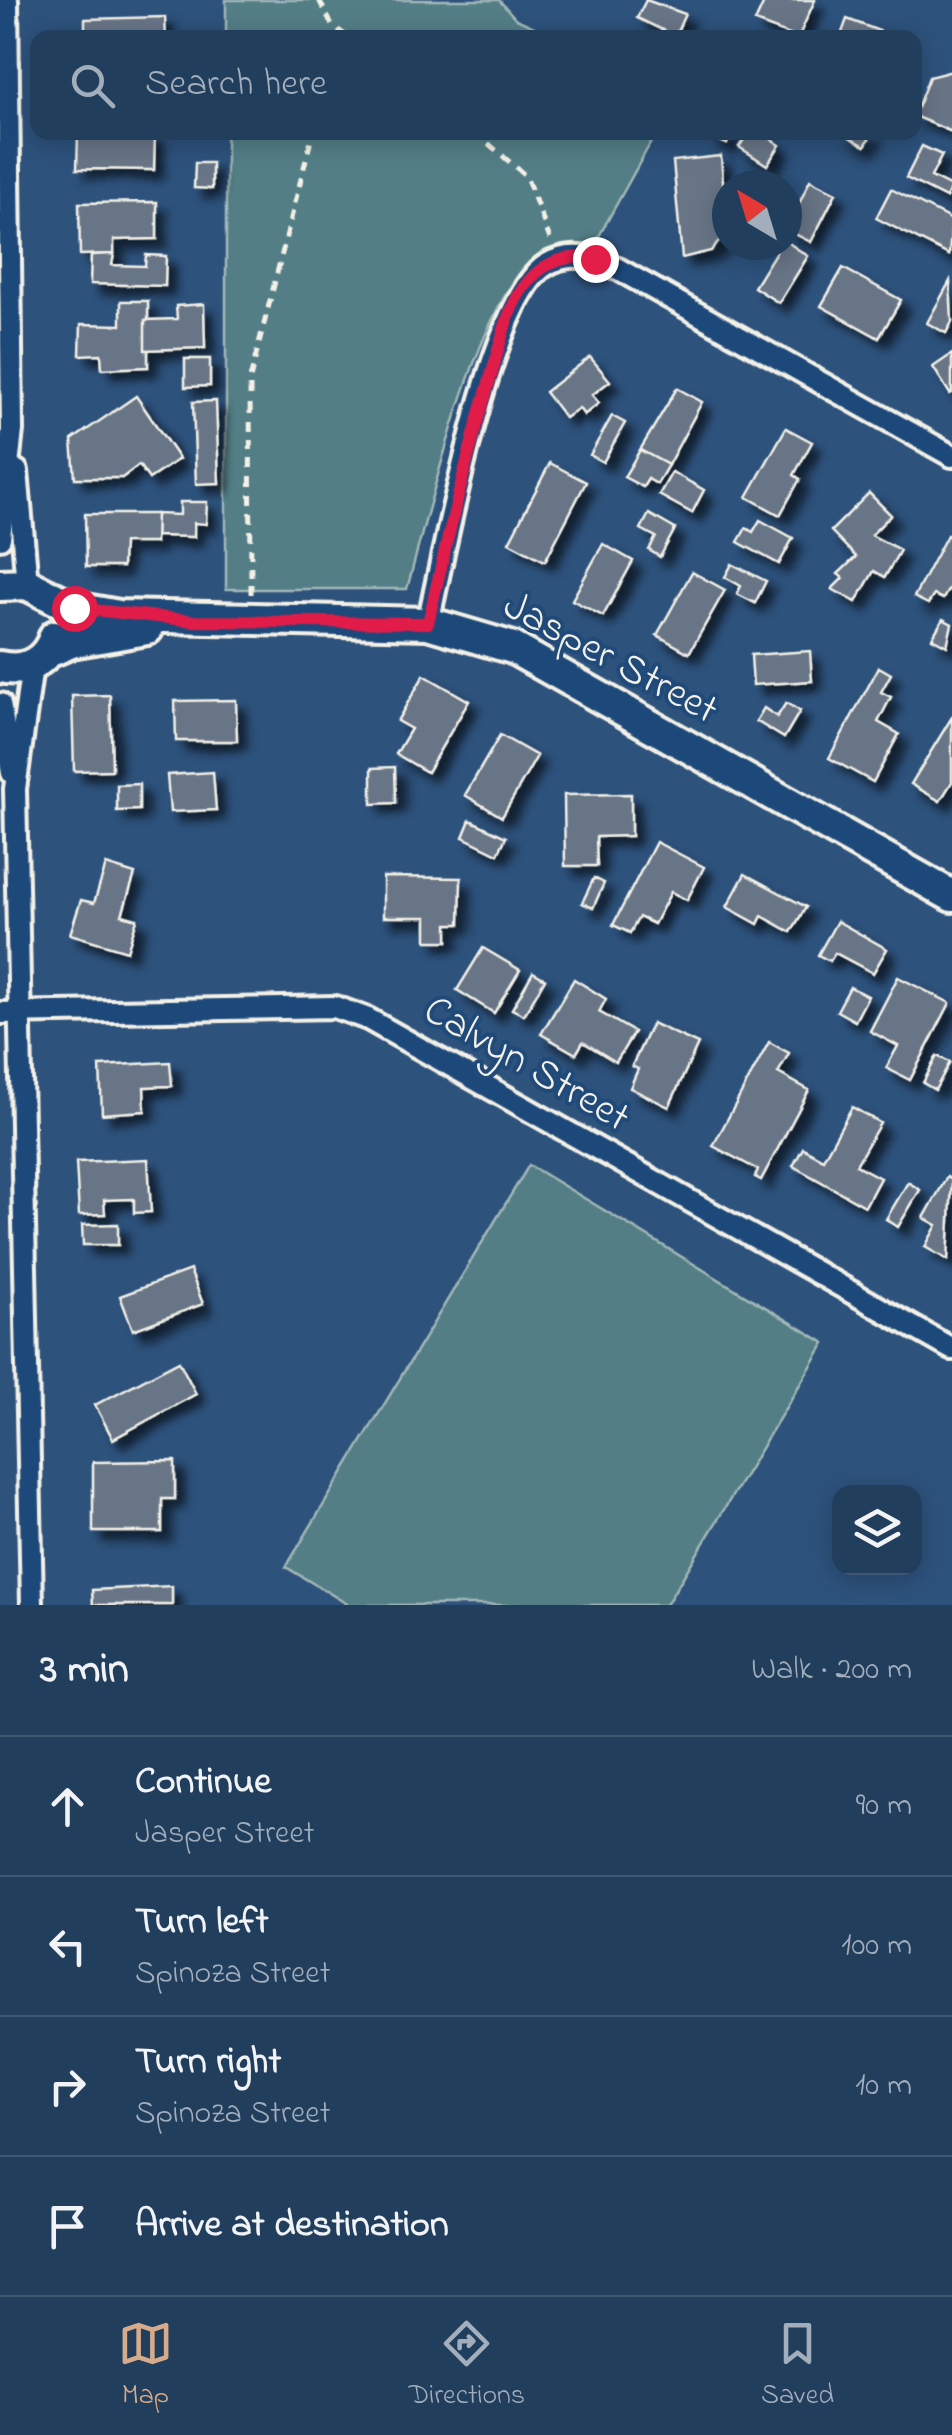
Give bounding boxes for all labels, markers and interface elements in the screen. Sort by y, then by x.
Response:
search box [30,30,922,140]
text: Search here [145,57,327,113]
icon: search [65,58,120,113]
north arrow [712,170,802,260]
route end [573,237,619,283]
street label: Jasper Street [492,577,728,741]
route start [52,586,98,632]
street label: Calvyn Street [411,981,641,1149]
map controls [832,1485,922,1575]
button: layers [832,1485,922,1575]
text: 3 min [40,1640,129,1701]
text: Walk · 200 m [751,1647,912,1694]
text: Continue [135,1755,271,1811]
icon: ahead [40,1779,95,1834]
text: 90 m [856,1783,912,1830]
text: Jasper Street [135,1811,315,1858]
text: Turn left [135,1895,268,1951]
icon: left [40,1919,95,1974]
text: 100 m [841,1923,912,1970]
text: Spinoza Street [135,1951,330,1998]
text: Turn right [135,2035,281,2091]
icon: right [40,2059,95,2114]
text: 10 m [855,2063,912,2110]
text: Spinoza Street [135,2091,330,2138]
text: Arrive at destination [135,2198,449,2254]
icon: arrive [40,2199,95,2254]
tab: Map [118,2316,173,2417]
tab: Directions [409,2316,525,2417]
tab: Saved [761,2316,834,2417]

